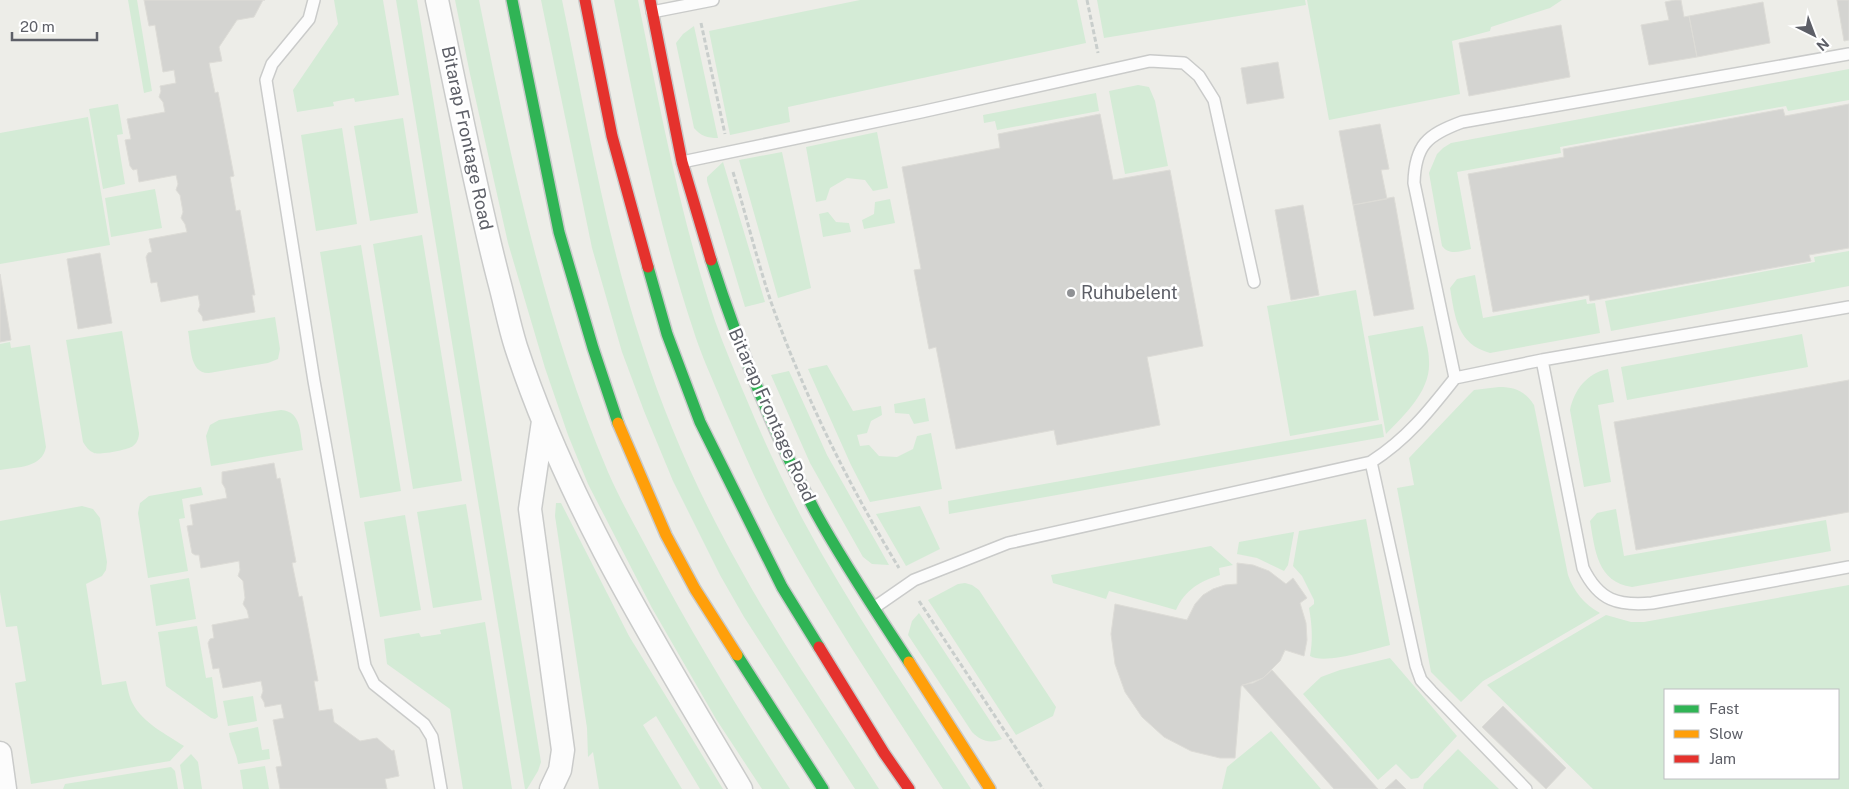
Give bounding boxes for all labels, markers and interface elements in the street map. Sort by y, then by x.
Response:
scale bar [12,10,98,42]
north arrow [1789,10,1839,60]
text: 20 m [20,18,55,35]
text: N [1813,35,1832,54]
street label: Bitarap Frontage Road [438,44,497,232]
place label: Ruhubelent [1081,282,1178,303]
marker: Ruhubelent [1065,287,1077,299]
street label: Bitarap Frontage Road [725,325,820,505]
legend [1664,689,1839,779]
text: Fast [1709,700,1739,717]
text: Slow [1709,725,1744,742]
text: Jam [1709,750,1736,767]

